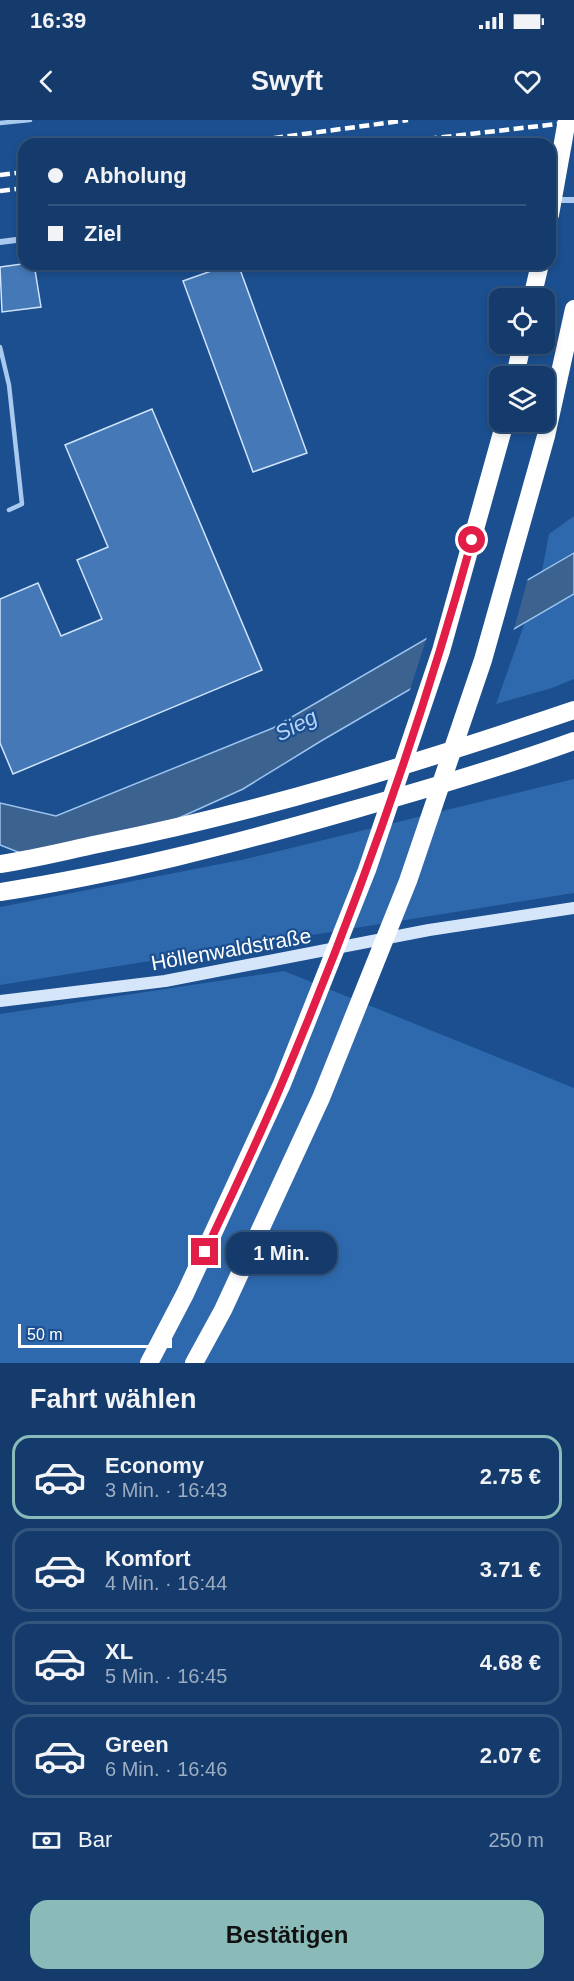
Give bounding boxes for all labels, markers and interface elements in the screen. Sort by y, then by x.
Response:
text: 16:39 [30,8,86,33]
icon: back [30,65,63,98]
icon: heart [511,65,544,98]
text: Swyft [251,66,323,96]
text: Abholung [84,163,187,188]
text: Ziel [84,221,122,246]
map controls [489,288,555,432]
button: locate [489,288,555,354]
button: layers [489,366,555,432]
route start [458,526,485,553]
water label: Sieg [271,704,322,746]
street label: Höllenwaldstraße [149,924,313,974]
callout: 1 Min. [226,1231,337,1273]
route end [191,1238,218,1265]
text: 1 Min. [253,1242,310,1264]
scale bar [18,1321,172,1348]
text: 50 m [27,1326,63,1343]
text: Fahrt wählen [30,1384,197,1414]
icon: car [33,1450,87,1504]
text: Economy [105,1453,204,1478]
text: 2.75 € [480,1464,541,1489]
text: 3 Min. · 16:43 [105,1479,227,1501]
icon: car [33,1543,87,1597]
text: Komfort [105,1546,191,1571]
text: 3.71 € [480,1557,541,1582]
text: 4 Min. · 16:44 [105,1572,227,1594]
icon: car [33,1636,87,1690]
text: XL [105,1639,133,1664]
text: 4.68 € [480,1650,541,1675]
text: 5 Min. · 16:45 [105,1665,227,1687]
icon: car [33,1729,87,1783]
text: Green [105,1732,169,1757]
text: 2.07 € [480,1743,541,1768]
text: 6 Min. · 16:46 [105,1758,227,1780]
icon: cash [30,1824,63,1857]
text: Bar [78,1827,112,1852]
text: 250 m [488,1829,544,1851]
button: Bestätigen [30,1900,544,1969]

